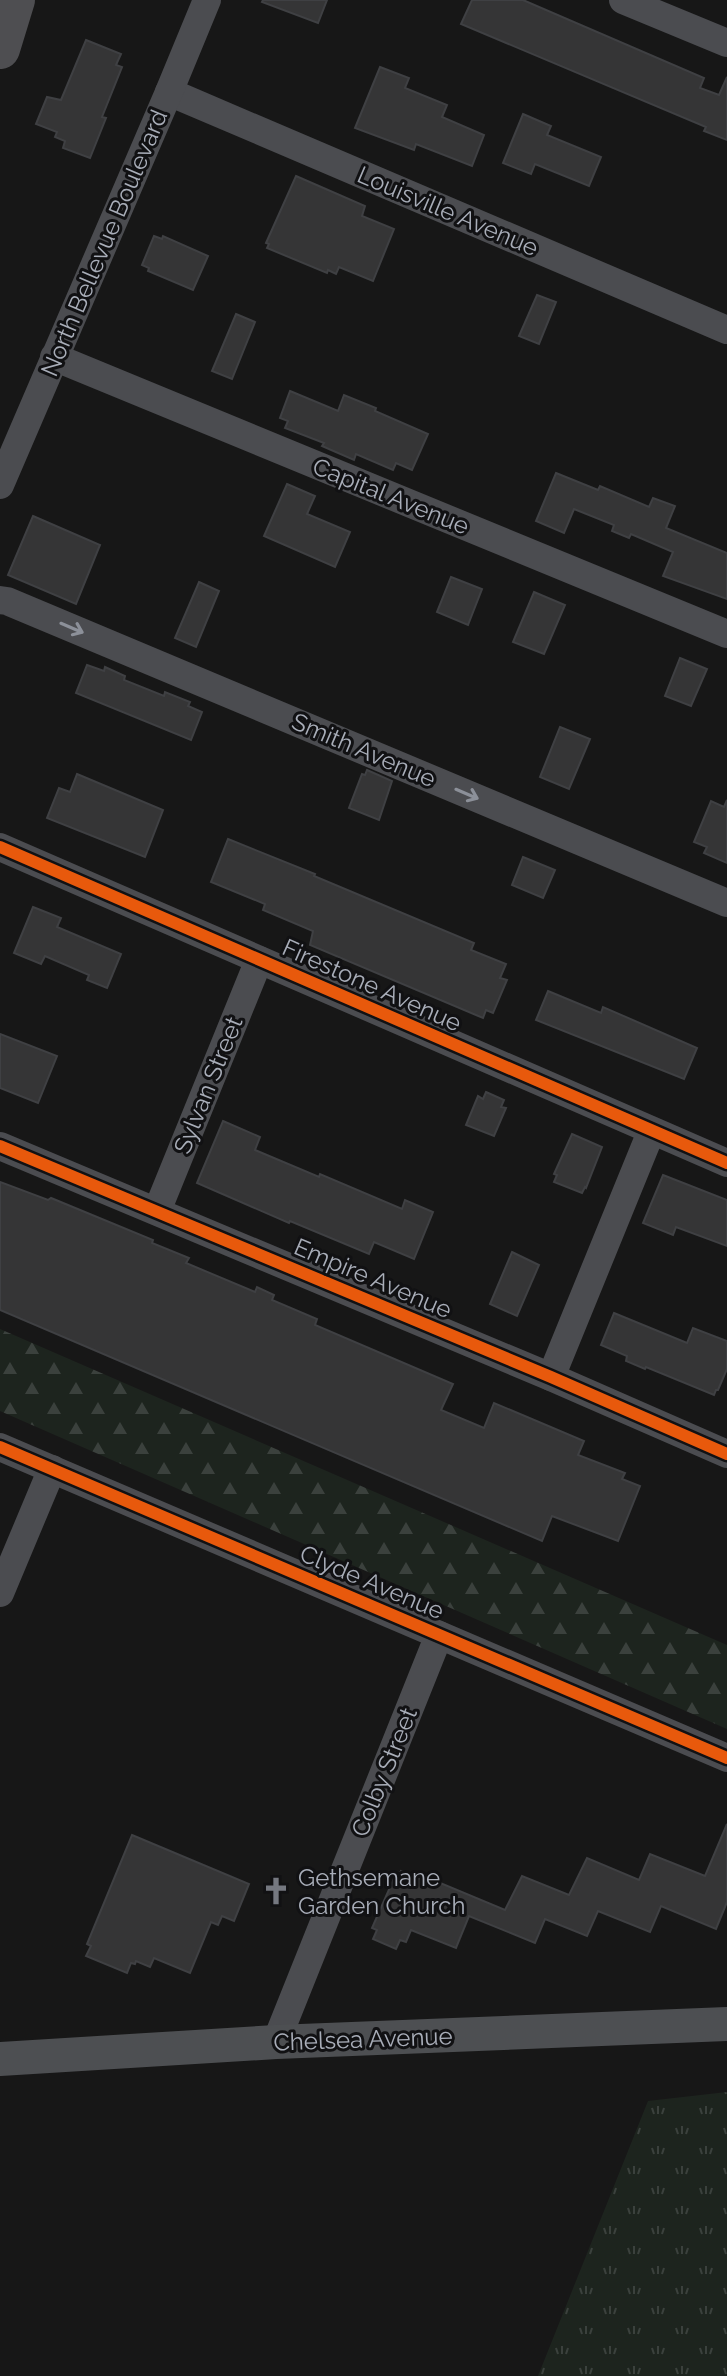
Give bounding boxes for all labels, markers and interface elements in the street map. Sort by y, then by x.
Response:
street label: North Bellevue Boulevard [35,105,173,381]
street label: Louisville Avenue [353,160,543,262]
street label: Capital Avenue [309,451,473,541]
one-way arrow [60,622,84,636]
street label: Smith Avenue [288,707,440,793]
one-way arrow [454,787,479,802]
street label: Firestone Avenue [278,933,466,1037]
street label: Sylvan Street [167,1012,249,1158]
street label: Empire Avenue [290,1232,456,1324]
street label: Clyde Avenue [296,1539,448,1625]
street label: Colby Street [345,1703,423,1841]
place label: Gethsemane Garden Church [298,1863,465,1920]
church icon: Gethsemane Garden Church [261,1876,291,1906]
street label: Chelsea Avenue [273,2021,453,2057]

